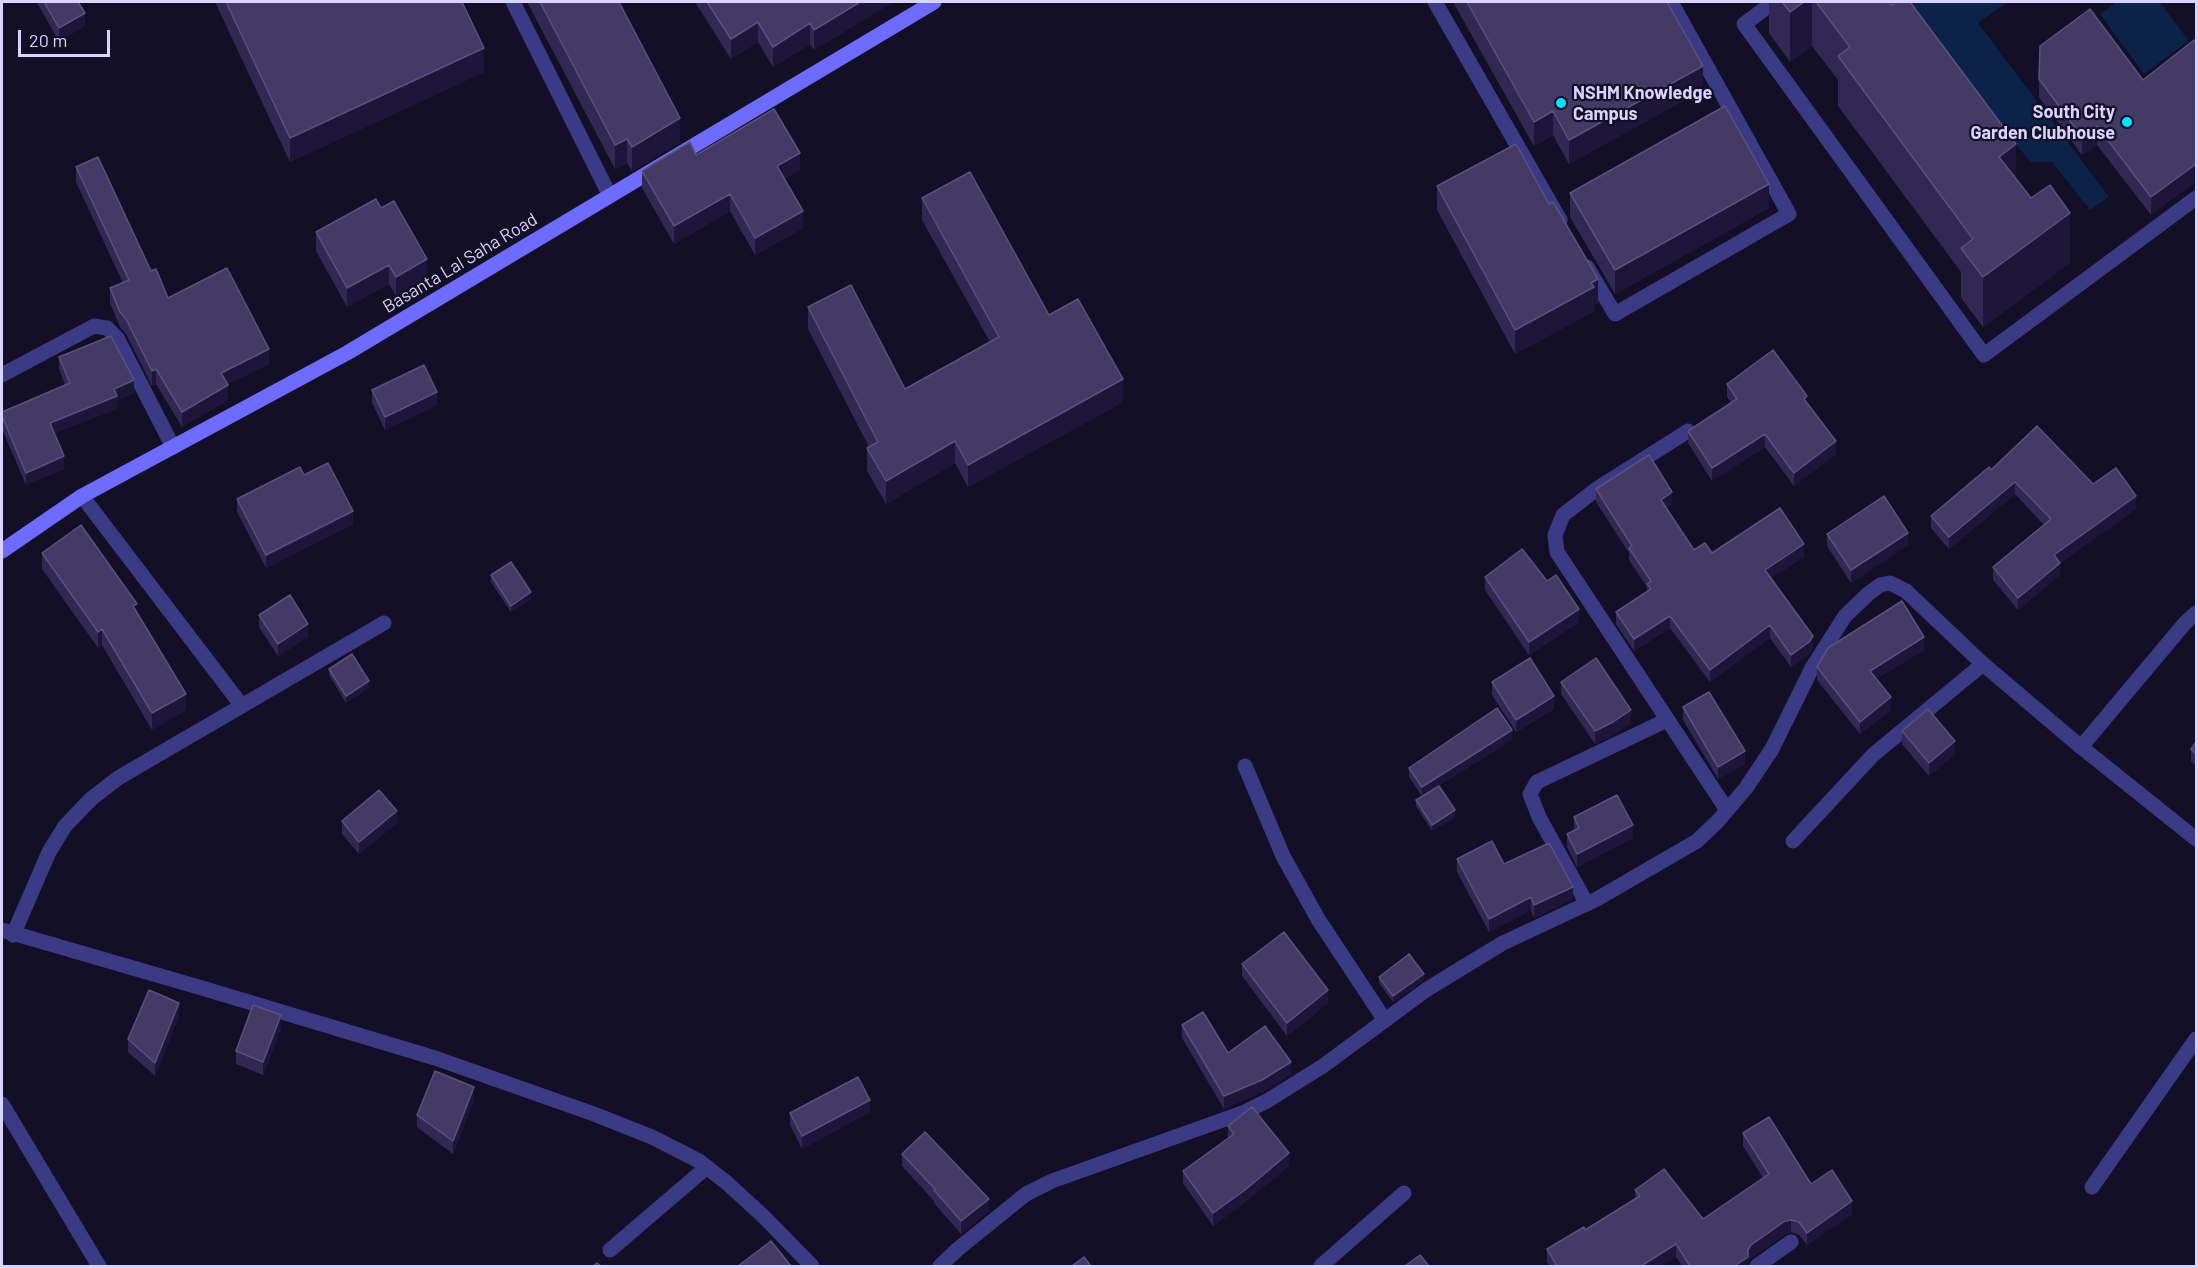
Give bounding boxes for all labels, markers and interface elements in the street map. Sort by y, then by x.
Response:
scale bar [21,18,112,56]
text: 20 m [29,29,67,51]
place label: NSHM Knowledge Campus [1573,82,1712,124]
marker: NSHM Knowledge Campus [1554,96,1568,110]
place label: South City Garden Clubhouse [1971,101,2115,144]
marker: South City Garden Clubhouse [2120,115,2134,129]
street label: Basanta Lal Saha Road [379,208,541,318]

